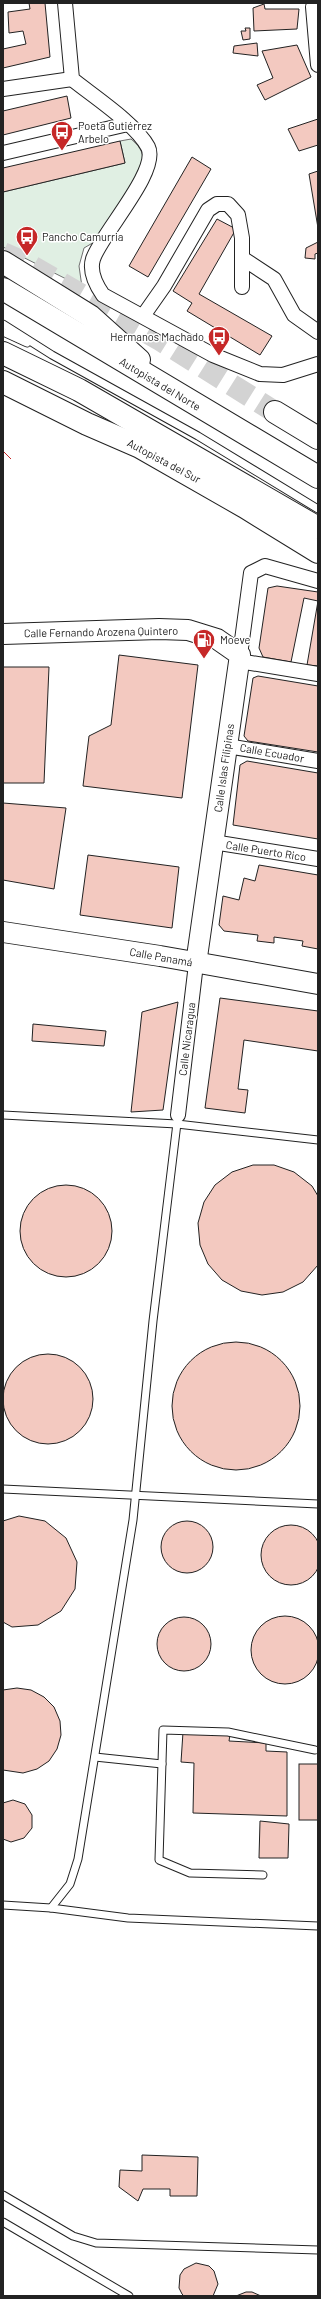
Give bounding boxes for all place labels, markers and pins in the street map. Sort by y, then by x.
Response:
bus stop icon: Poeta Gutiérrez Arbelo [49,119,75,152]
place label: Poeta Gutiérrez Arbelo [78,119,152,145]
bus stop icon: Pancho Camurria [14,224,40,257]
place label: Pancho Camurria [42,230,123,243]
bus stop icon: Hermanos Machado [206,324,232,357]
place label: Hermanos Machado [110,330,204,343]
fuel station icon: Moeve [191,627,217,660]
place label: Moeve [220,633,251,646]

